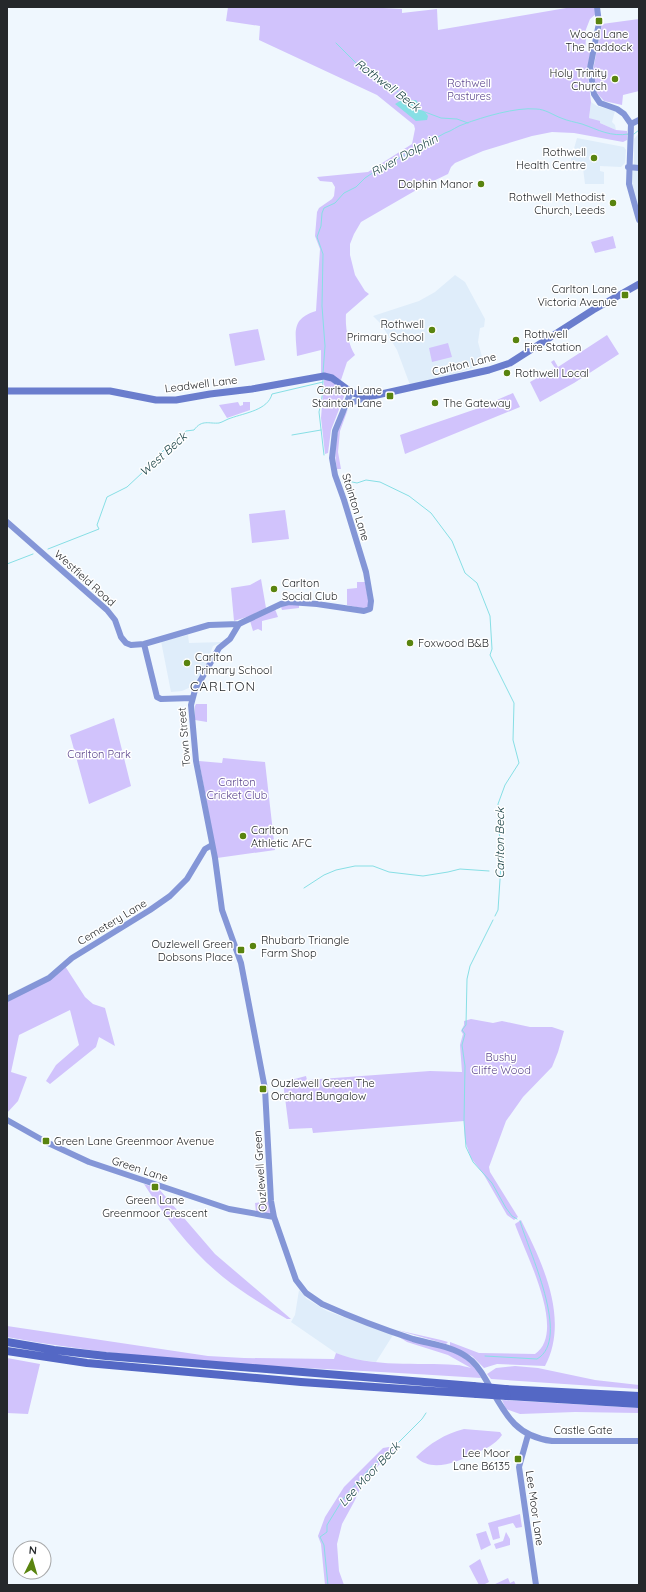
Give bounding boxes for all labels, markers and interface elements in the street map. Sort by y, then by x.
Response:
marker: Wood Lane The Paddock [594,16,604,26]
place label: Wood Lane The Paddock [566,27,633,54]
water label: Rothwell Beck [352,56,425,115]
place label: Holy Trinity Church [550,66,607,93]
marker: Holy Trinity Church [610,74,620,84]
park label: Rothwell Pastures [447,76,491,103]
water label: River Dolphin [368,130,441,179]
place label: Rothwell Health Centre [516,145,586,172]
marker: Rothwell Health Centre [589,153,599,163]
place label: Dolphin Manor [398,177,474,191]
marker: Dolphin Manor [476,179,486,189]
place label: Rothwell Methodist Church, Leeds [509,190,605,217]
marker: Rothwell Methodist Church, Leeds [608,198,618,208]
place label: Carlton Lane Victoria Avenue [537,282,617,309]
marker: Carlton Lane Victoria Avenue [620,290,630,300]
place label: Rothwell Primary School [347,317,424,344]
marker: Rothwell Primary School [427,325,437,335]
place label: Rothwell Fire Station [524,327,581,354]
marker: Rothwell Fire Station [511,335,521,345]
street label: Carlton Lane [431,349,497,379]
place label: Rothwell Local [515,366,589,380]
marker: Rothwell Local [502,368,512,378]
street label: Leadwell Lane [164,373,238,395]
place label: Carlton Lane Stainton Lane [312,383,382,410]
marker: Carlton Lane Stainton Lane [385,391,395,401]
place label: The Gateway [443,396,511,410]
marker: The Gateway [430,398,440,408]
water label: West Beck [136,428,191,479]
street label: Stainton Lane [339,471,373,543]
street label: Westfield Road [52,547,118,609]
place label: Carlton Social Club [282,576,338,603]
marker: Carlton Social Club [269,584,279,594]
place label: Foxwood B&B [418,636,489,650]
marker: Foxwood B&B [405,638,415,648]
place label: Carlton Primary School [195,650,272,677]
marker: Carlton Primary School [182,658,192,668]
district label: CARLTON [190,678,256,694]
street label: Town Street [174,706,194,767]
park label: Carlton Park [67,747,131,761]
park label: Carlton Cricket Club [207,775,268,802]
water label: Carlton Beck [492,806,507,879]
place label: Carlton Athletic AFC [251,823,312,850]
marker: Carlton Athletic AFC [238,831,248,841]
street label: Cemetery Lane [75,896,149,948]
place label: Rhubarb Triangle Farm Shop [261,933,349,960]
place label: Ouzlewell Green Dobsons Place [151,937,233,964]
marker: Rhubarb Triangle Farm Shop [248,941,258,951]
marker: Ouzlewell Green Dobsons Place [236,945,246,955]
park label: Bushy Cliffe Wood [471,1050,531,1077]
place label: Ouzlewell Green The Orchard Bungalow [271,1076,375,1103]
marker: Ouzlewell Green The Orchard Bungalow [258,1084,268,1094]
street label: Ouzlewell Green [250,1130,270,1212]
place label: Green Lane Greenmoor Avenue [54,1134,214,1148]
marker: Green Lane Greenmoor Avenue [41,1136,51,1146]
street label: Green Lane [110,1153,170,1185]
marker: Green Lane Greenmoor Crescent [150,1182,160,1192]
place label: Green Lane Greenmoor Crescent [102,1193,208,1220]
street label: Castle Gate [554,1423,612,1437]
water label: Lee Moor Beck [335,1437,404,1509]
place label: Lee Moor Lane B6135 [453,1446,511,1473]
marker: Lee Moor Lane B6135 [513,1454,523,1464]
street label: Lee Moor Lane [523,1469,547,1547]
north arrow [12,1540,52,1580]
text: N [28,1543,38,1557]

